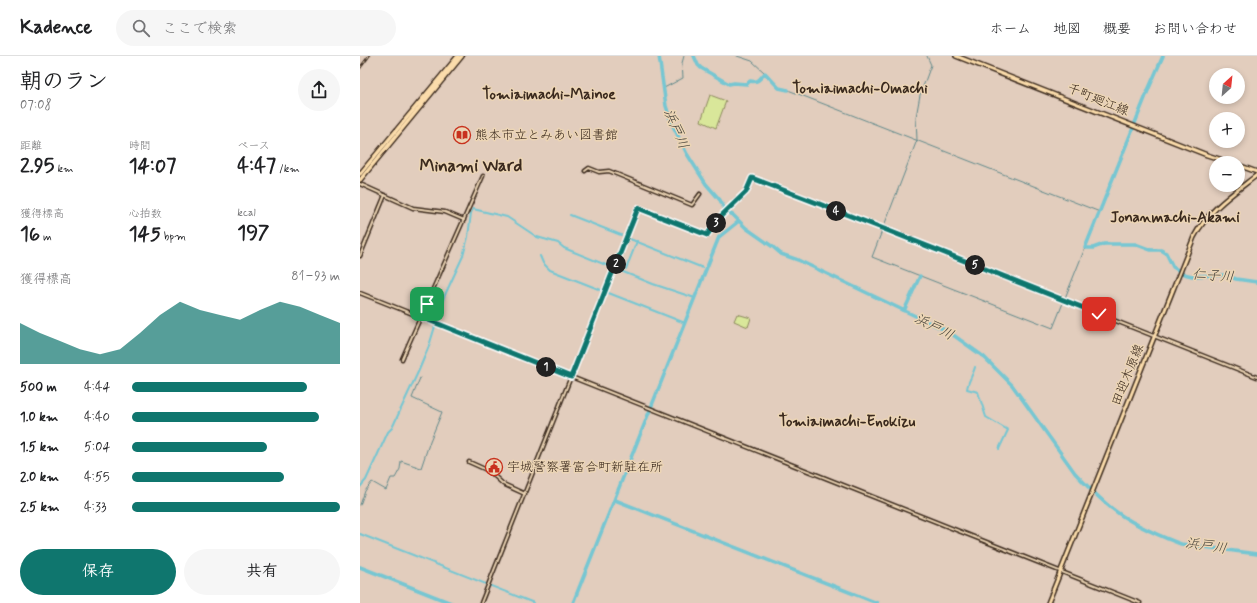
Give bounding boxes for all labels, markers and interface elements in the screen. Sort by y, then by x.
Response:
search box [116,10,396,46]
text: Kadence [20,15,92,40]
icon: search [130,17,152,39]
text: ここで検索 [162,19,237,39]
text: ホーム [990,20,1031,38]
text: 地図 [1053,20,1081,38]
text: 概要 [1103,20,1131,38]
text: お問い合わせ [1153,20,1237,38]
text: 朝のラン [20,68,108,96]
north arrow [1209,68,1245,104]
map controls [1209,68,1245,192]
button: share [298,69,340,111]
district label: Tomiaimachi-Omachi [792,79,928,99]
street label: 千町廻江線 [1065,80,1132,120]
district label: Tomiaimachi-Mainoe [482,85,616,105]
text: 07:08 [20,97,52,114]
water label: 浜戸川 [660,106,692,152]
button: + [1209,112,1245,148]
library icon: 熊本市立とみあい図書館 [452,125,472,145]
place label: 熊本市立とみあい図書館 [475,127,618,144]
text: 距離 [20,139,42,153]
text: 時間 [129,139,151,153]
text: ペース [237,139,270,153]
text: 2.95 [20,153,54,180]
text: 14:07 [129,153,176,180]
text: 4:47 [237,153,276,180]
district label: Minami Ward [420,155,523,177]
button: − [1209,156,1245,192]
text: km [54,162,73,176]
text: /km [276,162,300,176]
pin: 4 [826,201,846,221]
text: 4 [833,204,839,218]
text: kcal [237,206,256,220]
text: 獲得標高 [20,207,64,221]
text: 心拍数 [129,207,162,221]
district label: Jonanmachi-Akami [1110,208,1240,228]
pin: 3 [706,213,726,233]
text: 3 [714,216,718,230]
text: 197 [237,220,269,247]
text: 16 [20,221,40,248]
text: 145 [129,221,161,248]
text: m [40,230,52,244]
text: bpm [161,230,186,244]
pin: 2 [606,254,626,274]
pin: 5 [965,255,985,275]
text: 2 [613,257,619,271]
text: 5 [972,258,978,272]
water label: 仁子川 [1191,266,1235,286]
text: 81–93 m [291,268,340,285]
text: 獲得標高 [20,271,72,288]
pin [410,287,444,321]
icon: arrive [416,293,438,315]
pin [1082,297,1116,331]
icon: check [1088,303,1110,325]
water label: 浜戸川 [911,309,957,345]
street label: 田迎木原線 [1108,341,1148,408]
pin: 1 [536,357,556,377]
text: 1 [544,360,548,374]
text: 500 m [20,379,57,396]
text: 4:44 [84,379,111,396]
text: 1.0 km [20,409,58,426]
text: 4:40 [84,409,110,426]
district label: Tomiaimachi-Enokizu [779,412,916,432]
text: 1.5 km [20,439,59,456]
text: 5:04 [84,439,110,456]
public building icon: 宇城警察署富合町新駐在所 [484,457,504,477]
place label: 宇城警察署富合町新駐在所 [507,459,663,476]
text: 2.0 km [20,469,59,486]
text: 4:55 [84,469,110,486]
text: 2.5 km [20,499,59,516]
text: 4:33 [84,499,106,516]
water label: 浜戸川 [1184,534,1228,558]
button: 保存 [20,549,176,595]
button: 共有 [184,549,340,595]

